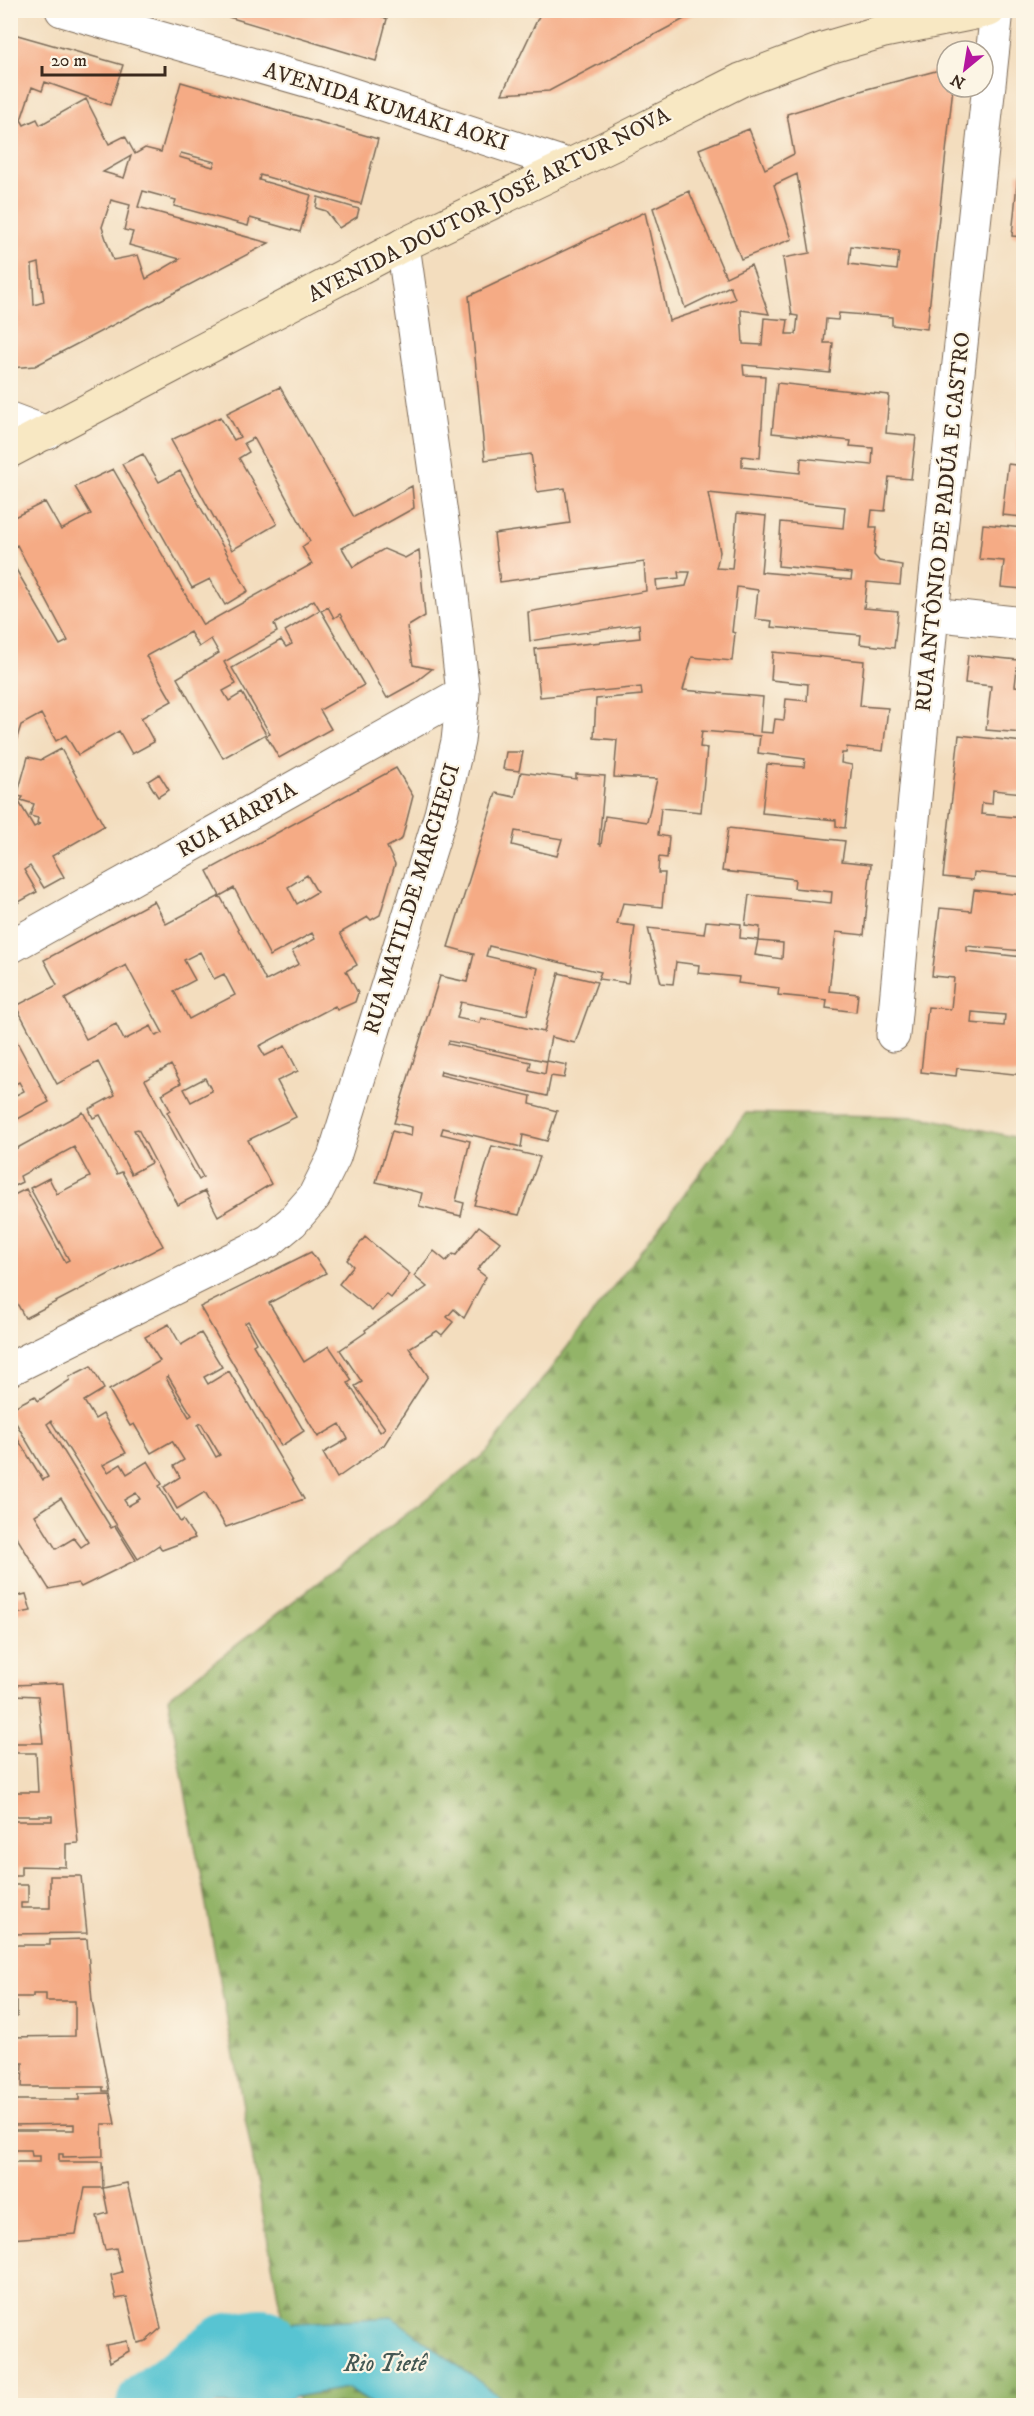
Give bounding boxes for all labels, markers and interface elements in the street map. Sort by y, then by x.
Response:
scale bar [42,39,165,77]
north arrow [935,39,995,99]
text: 20 m [51,50,87,72]
street label: AVENIDA KUMAKI AOKI [261,57,511,157]
text: N [947,69,969,93]
street label: AVENIDA DOUTOR JOSÉ ARTUR NOVA [303,101,676,309]
street label: RUA ANTÔNIO DE PADÚA E CASTRO [909,331,976,713]
street label: RUA MATILDE MARCHECI [358,760,466,1038]
street label: RUA HARPIA [173,776,302,864]
water label: Rio Tietê [343,2349,428,2379]

